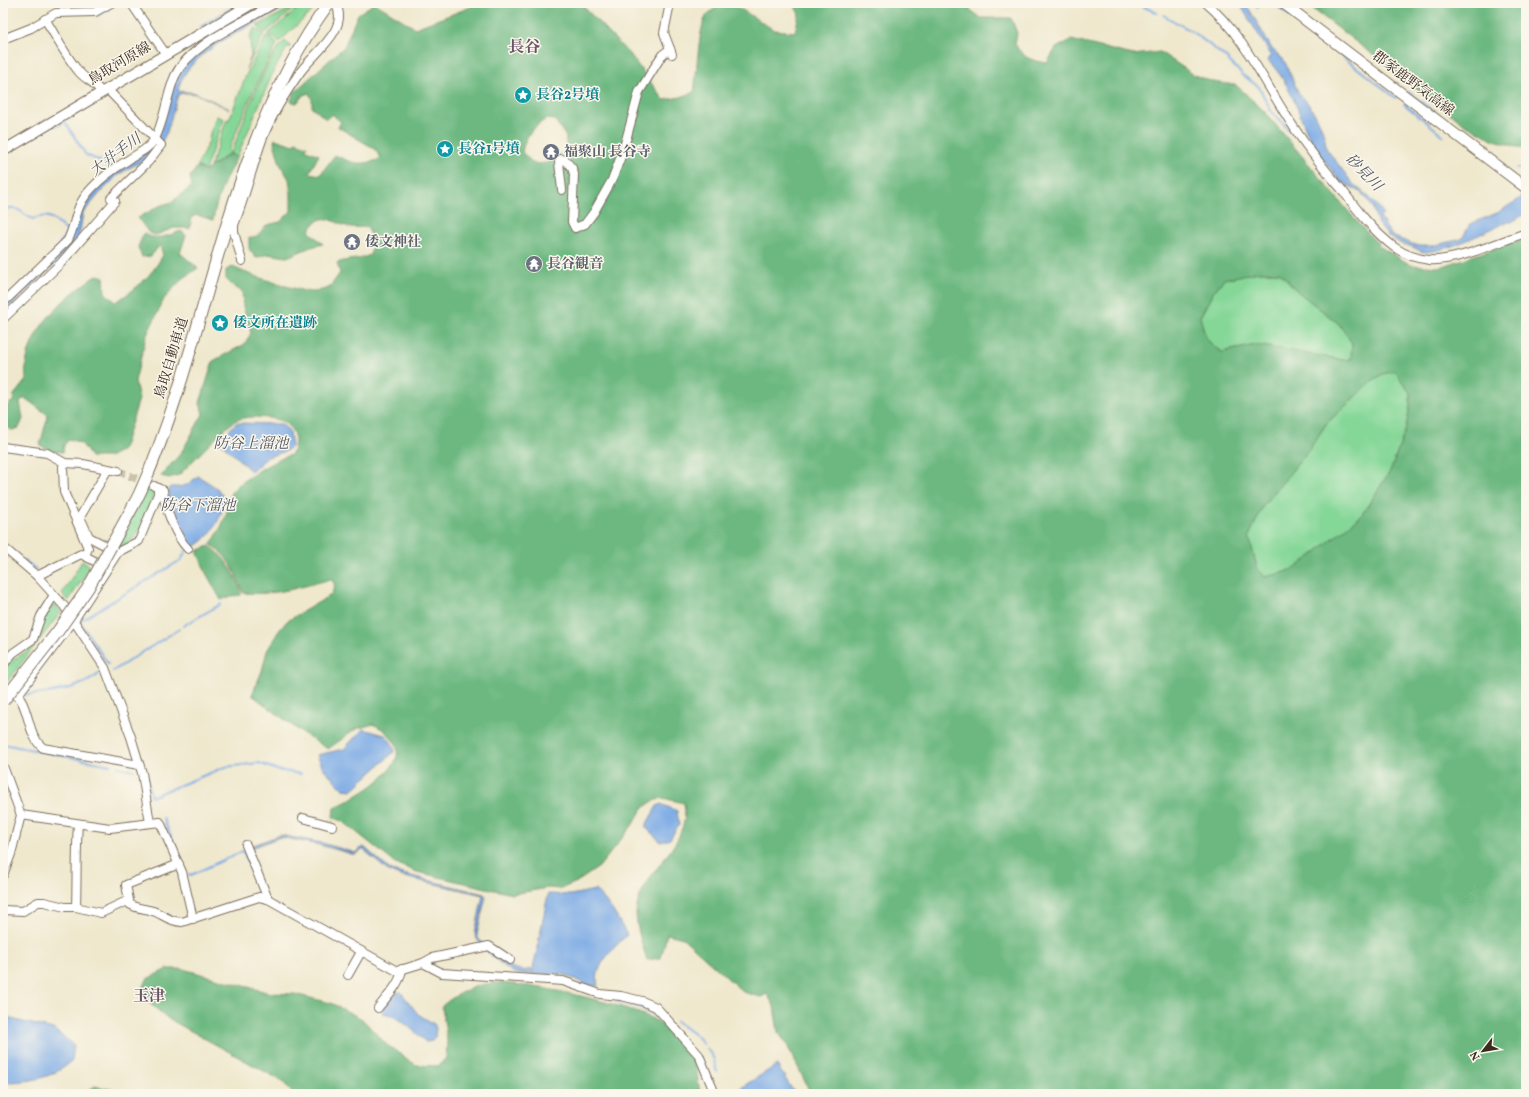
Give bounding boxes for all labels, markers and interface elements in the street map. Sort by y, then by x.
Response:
district label: 長谷 [508,37,540,59]
street label: 鳥取河原線 [85,38,155,90]
street label: 郡家鹿野気高線 [1368,47,1458,121]
place icon: 長谷2号墳 [513,85,533,105]
place label: 長谷2号墳 [536,86,599,105]
water label: 大井手川 [86,128,148,182]
place icon: 長谷1号墳 [435,139,455,159]
place label: 長谷1号墳 [458,140,520,159]
temple icon: 福聚山 長谷寺 [541,142,561,162]
place label: 福聚山 長谷寺 [564,143,651,162]
water label: 砂見川 [1340,150,1388,198]
temple icon: 倭文神社 [342,232,362,252]
place label: 倭文神社 [365,233,421,252]
temple icon: 長谷観音 [524,254,544,274]
place label: 長谷観音 [547,255,603,274]
place icon: 倭文所在遺跡 [210,313,230,333]
place label: 倭文所在遺跡 [233,314,317,333]
street label: 鳥取自動車道 [151,315,193,401]
water label: 防谷上溜池 [213,434,290,455]
water label: 防谷下溜池 [160,496,237,517]
district label: 玉津 [133,986,165,1008]
north arrow [1463,1031,1503,1071]
text: N [1467,1048,1484,1063]

